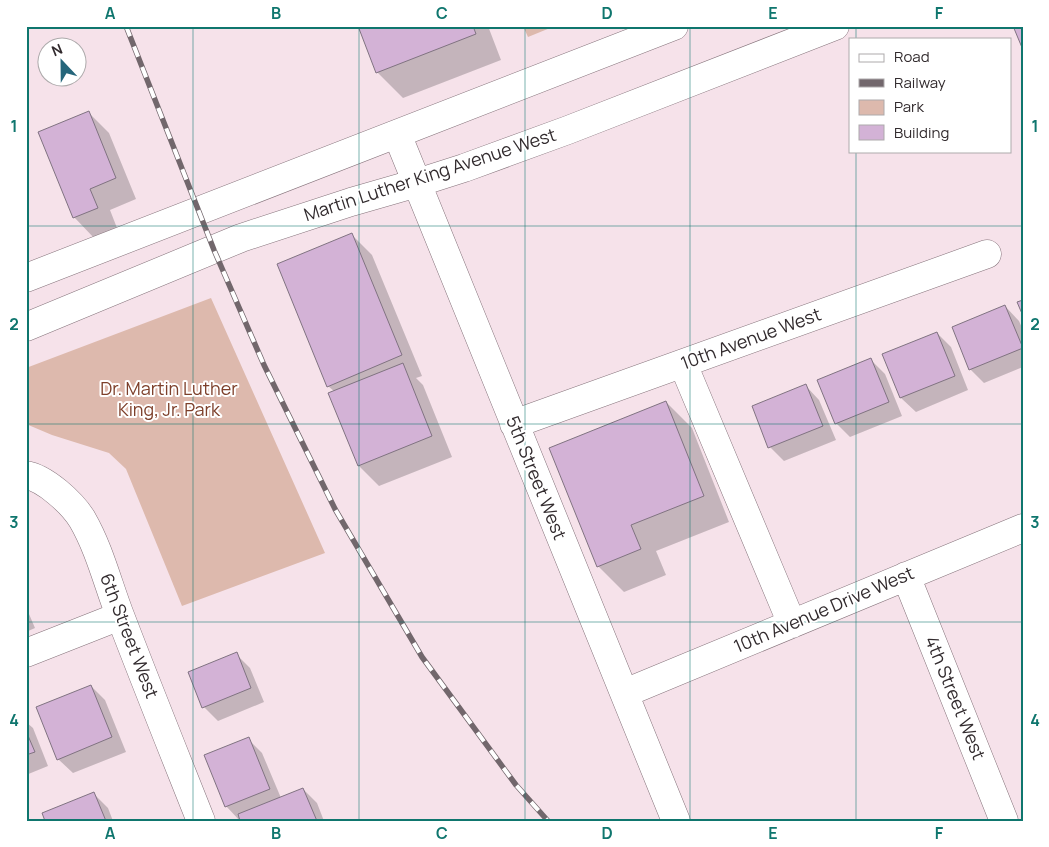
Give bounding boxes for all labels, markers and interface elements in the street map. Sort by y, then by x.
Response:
text: A [105,2,116,24]
text: B [271,2,281,24]
text: C [436,2,448,24]
text: D [601,2,613,24]
text: E [768,2,778,24]
text: F [935,2,944,24]
north arrow [38,38,88,88]
legend [849,38,1012,152]
text: N [49,39,65,60]
text: Road [894,46,930,67]
text: Railway [894,72,946,93]
text: Park [894,96,924,117]
text: 1 [10,115,18,137]
text: 1 [1031,115,1039,137]
street label: Martin Luther King Avenue West [301,122,559,226]
text: Building [894,122,949,143]
street label: 10th Avenue West [677,302,824,375]
text: 2 [9,313,19,335]
text: 2 [1030,313,1040,335]
park label: Dr. Martin Luther King, Jr. Park [100,376,238,421]
street label: 5th Street West [501,412,573,543]
text: 3 [9,511,19,533]
text: 3 [1030,511,1040,533]
street label: 10th Avenue Drive West [730,560,917,658]
street label: 6th Street West [95,570,165,702]
street label: 4th Street West [920,632,992,763]
text: 4 [9,709,19,731]
text: 4 [1030,709,1040,731]
text: A [105,822,116,844]
text: B [271,822,281,844]
text: C [436,822,448,844]
text: D [601,822,613,844]
text: E [768,822,778,844]
text: F [935,822,944,844]

